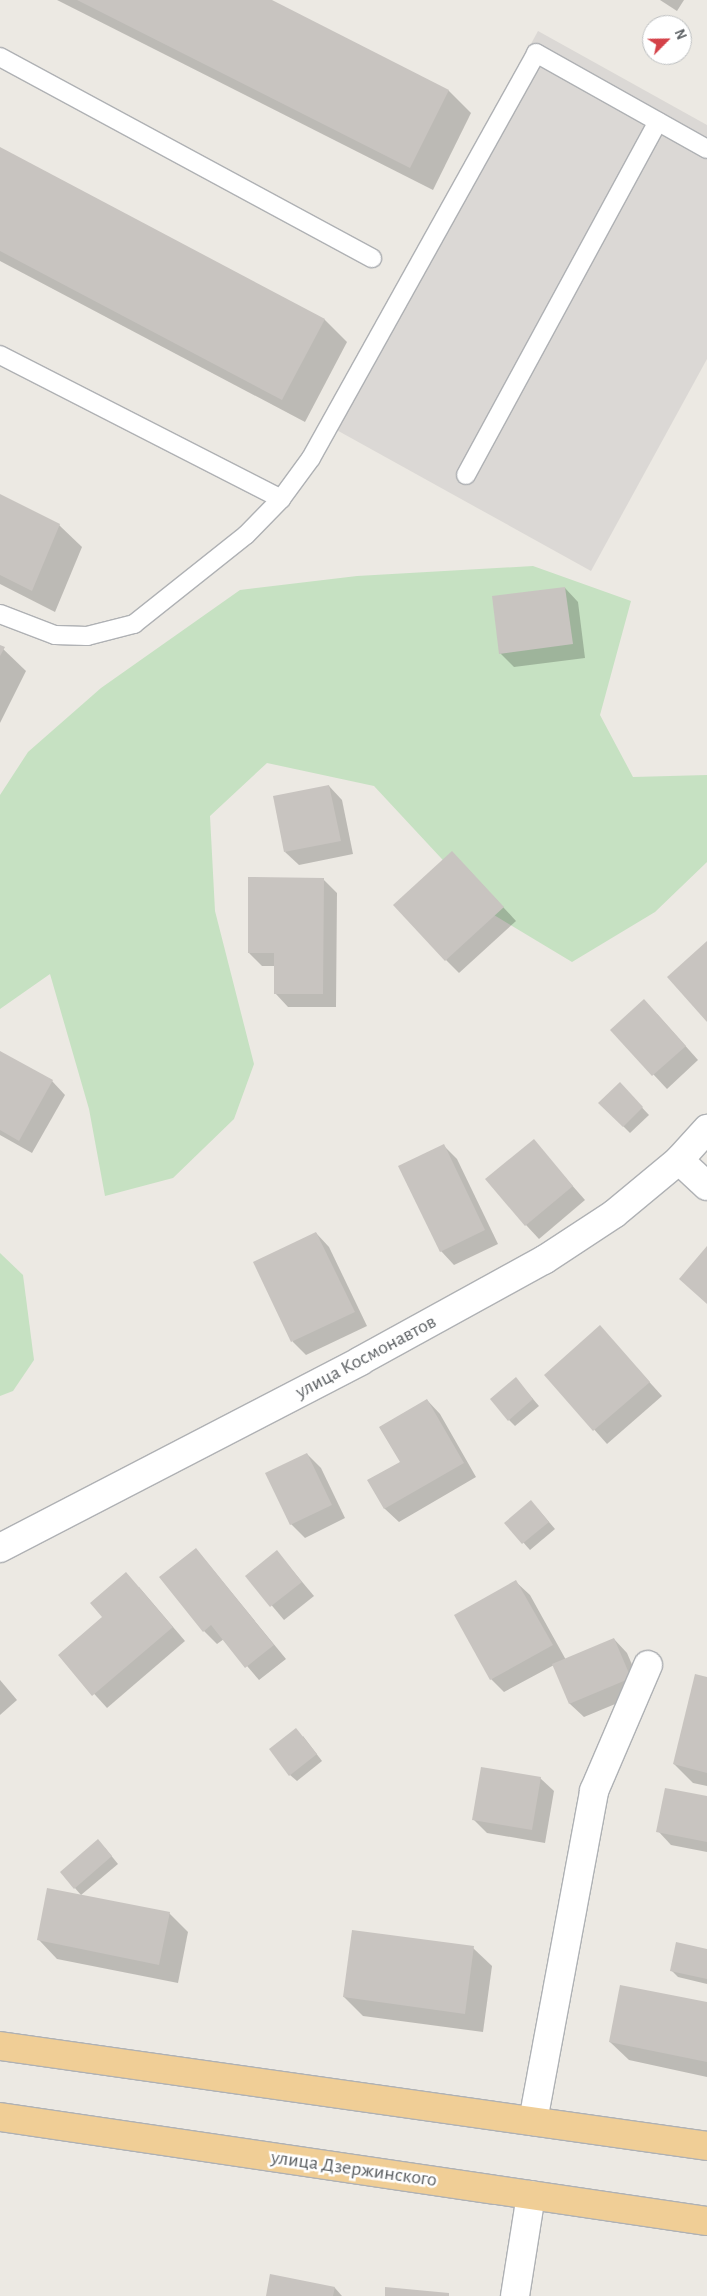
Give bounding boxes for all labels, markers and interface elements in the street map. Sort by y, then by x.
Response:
north arrow [642,15,692,65]
text: N [672,27,688,42]
street label: улица Космонавтов [291,1310,441,1404]
street label: улица Дзержинского [269,2145,439,2193]

